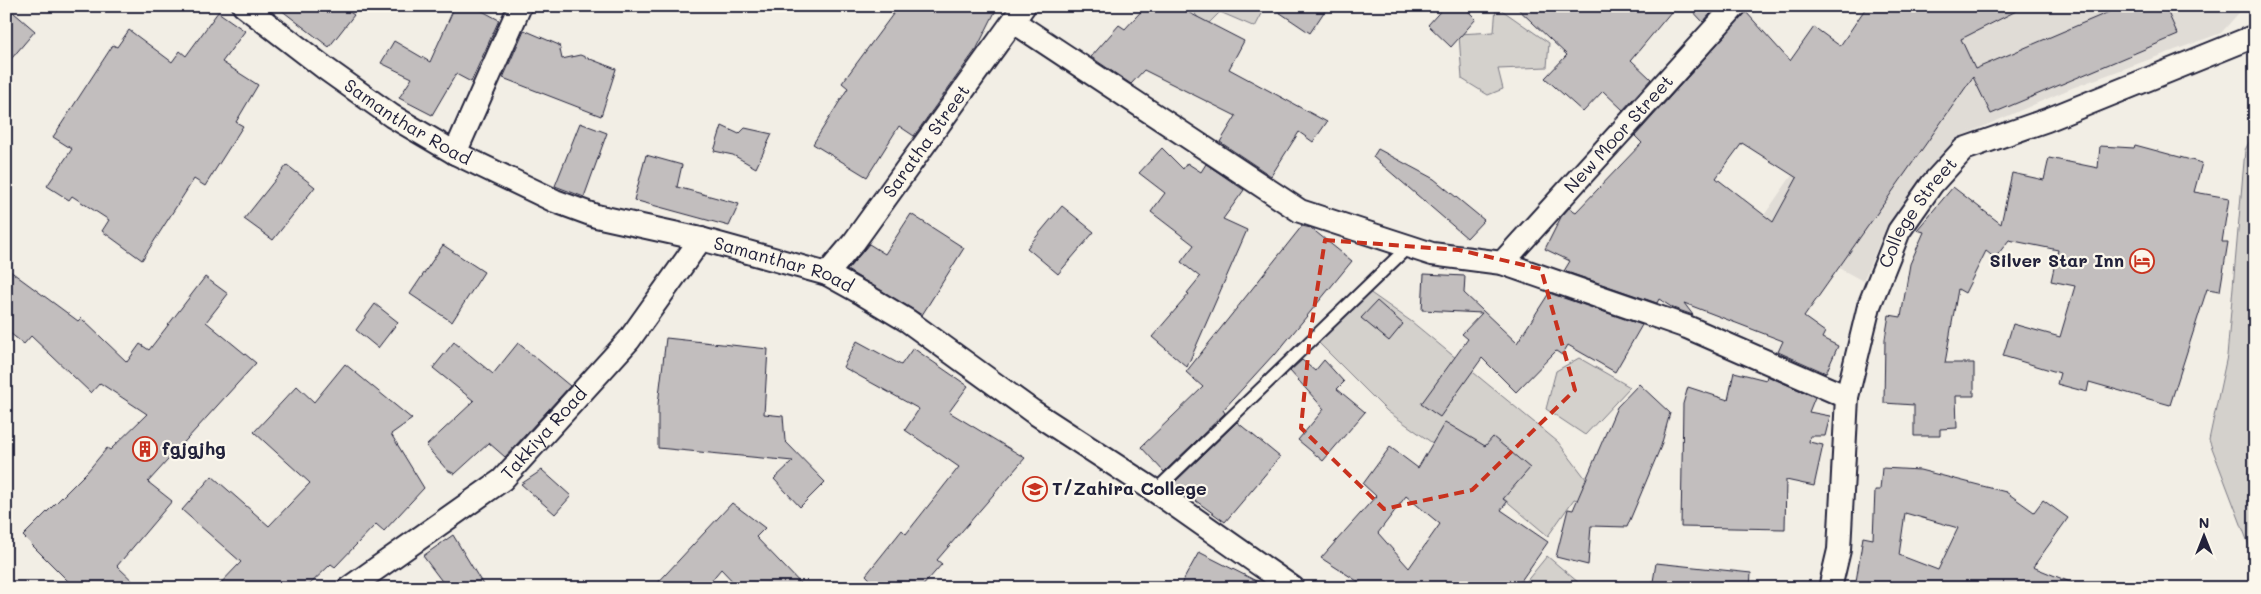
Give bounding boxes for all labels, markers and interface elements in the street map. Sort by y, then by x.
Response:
street label: New Moor Street [1558,69,1678,198]
street label: Samanthar Road [340,73,475,170]
street label: Saratha Street [877,79,975,202]
street label: College Street [1872,151,1962,271]
street label: Samanthar Road [711,230,858,298]
place label: Silver Star Inn [1989,248,2124,272]
hotel icon: Silver Star Inn [2129,248,2155,274]
street label: Takkiya Road [495,381,592,484]
building icon: fgjgjhg [132,436,158,462]
place label: fgjgjhg [162,436,226,460]
school or university icon: T/Zahira College [1022,476,1048,502]
place label: T/Zahira College [1052,476,1207,500]
north arrow [2178,512,2228,562]
text: N [2199,513,2209,532]

